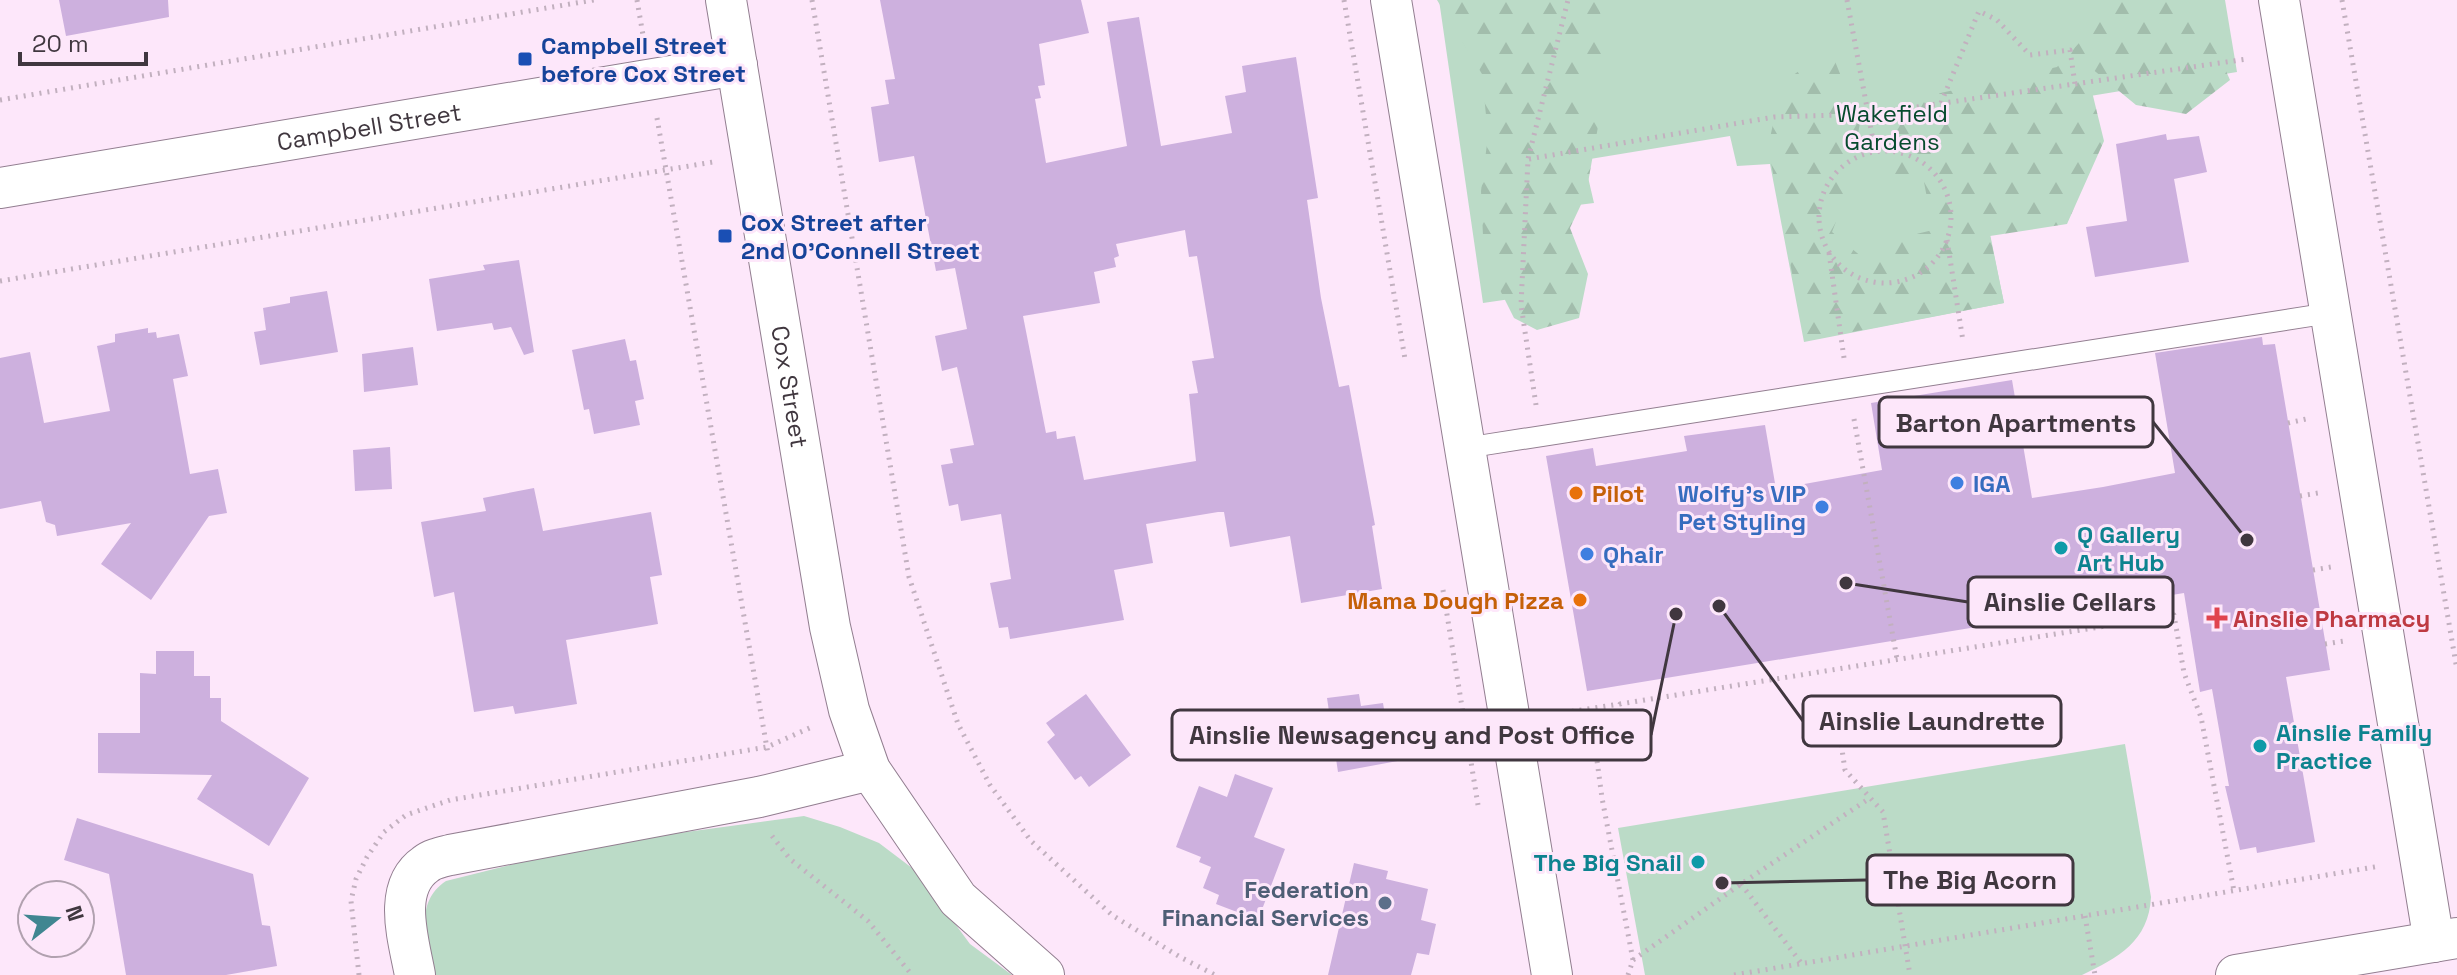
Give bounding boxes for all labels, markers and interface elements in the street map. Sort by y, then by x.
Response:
scale bar [20,16,146,66]
text: 20 m [32,28,89,59]
place label: Campbell Street before Cox Street [541,30,746,89]
marker: Campbell Street before Cox Street [516,50,534,68]
street label: Campbell Street [274,96,463,157]
park label: Wakefield Gardens [1836,98,1948,157]
place label: Cox Street after 2nd O'Connell Street [741,207,980,266]
marker: Cox Street after 2nd O'Connell Street [716,227,734,245]
street label: Cox Street [765,323,816,450]
callout: Barton Apartments [1879,397,2153,447]
text: Barton Apartments [1896,406,2136,440]
place label: IGA [1973,468,2010,499]
marker: IGA [1948,474,1966,492]
place label: Pilot [1592,478,1645,509]
place label: Wolfy's VIP Pet Styling [1677,478,1806,537]
marker: Pilot [1567,484,1585,502]
marker: Wolfy's VIP Pet Styling [1813,498,1831,516]
place label: Q Gallery Art Hub [2077,519,2180,578]
place label: Qhair [1603,539,1664,570]
marker: Q Gallery Art Hub [2052,539,2070,557]
marker: Qhair [1578,545,1596,563]
callout: Ainslie Cellars [1968,577,2173,627]
place label: Mama Dough Pizza [1347,585,1564,616]
text: Ainslie Cellars [1984,585,2156,619]
marker: Mama Dough Pizza [1571,591,1589,609]
place label: Ainslie Pharmacy [2233,603,2430,634]
marker: Ainslie Pharmacy [2208,609,2226,627]
callout: Ainslie Laundrette [1803,696,2061,746]
text: Ainslie Laundrette [1819,704,2045,738]
callout: Ainslie Newsagency and Post Office [1172,710,1651,760]
place label: Ainslie Family Practice [2276,717,2432,776]
text: Ainslie Newsagency and Post Office [1189,718,1635,752]
marker: Ainslie Family Practice [2251,737,2269,755]
place label: The Big Snail [1533,847,1682,878]
marker: The Big Snail [1689,853,1707,871]
callout: The Big Acorn [1867,855,2073,905]
text: The Big Acorn [1883,863,2057,897]
place label: Federation Financial Services [1162,874,1369,933]
north arrow [16,879,96,959]
marker: Federation Financial Services [1376,894,1394,912]
text: N [60,902,91,924]

